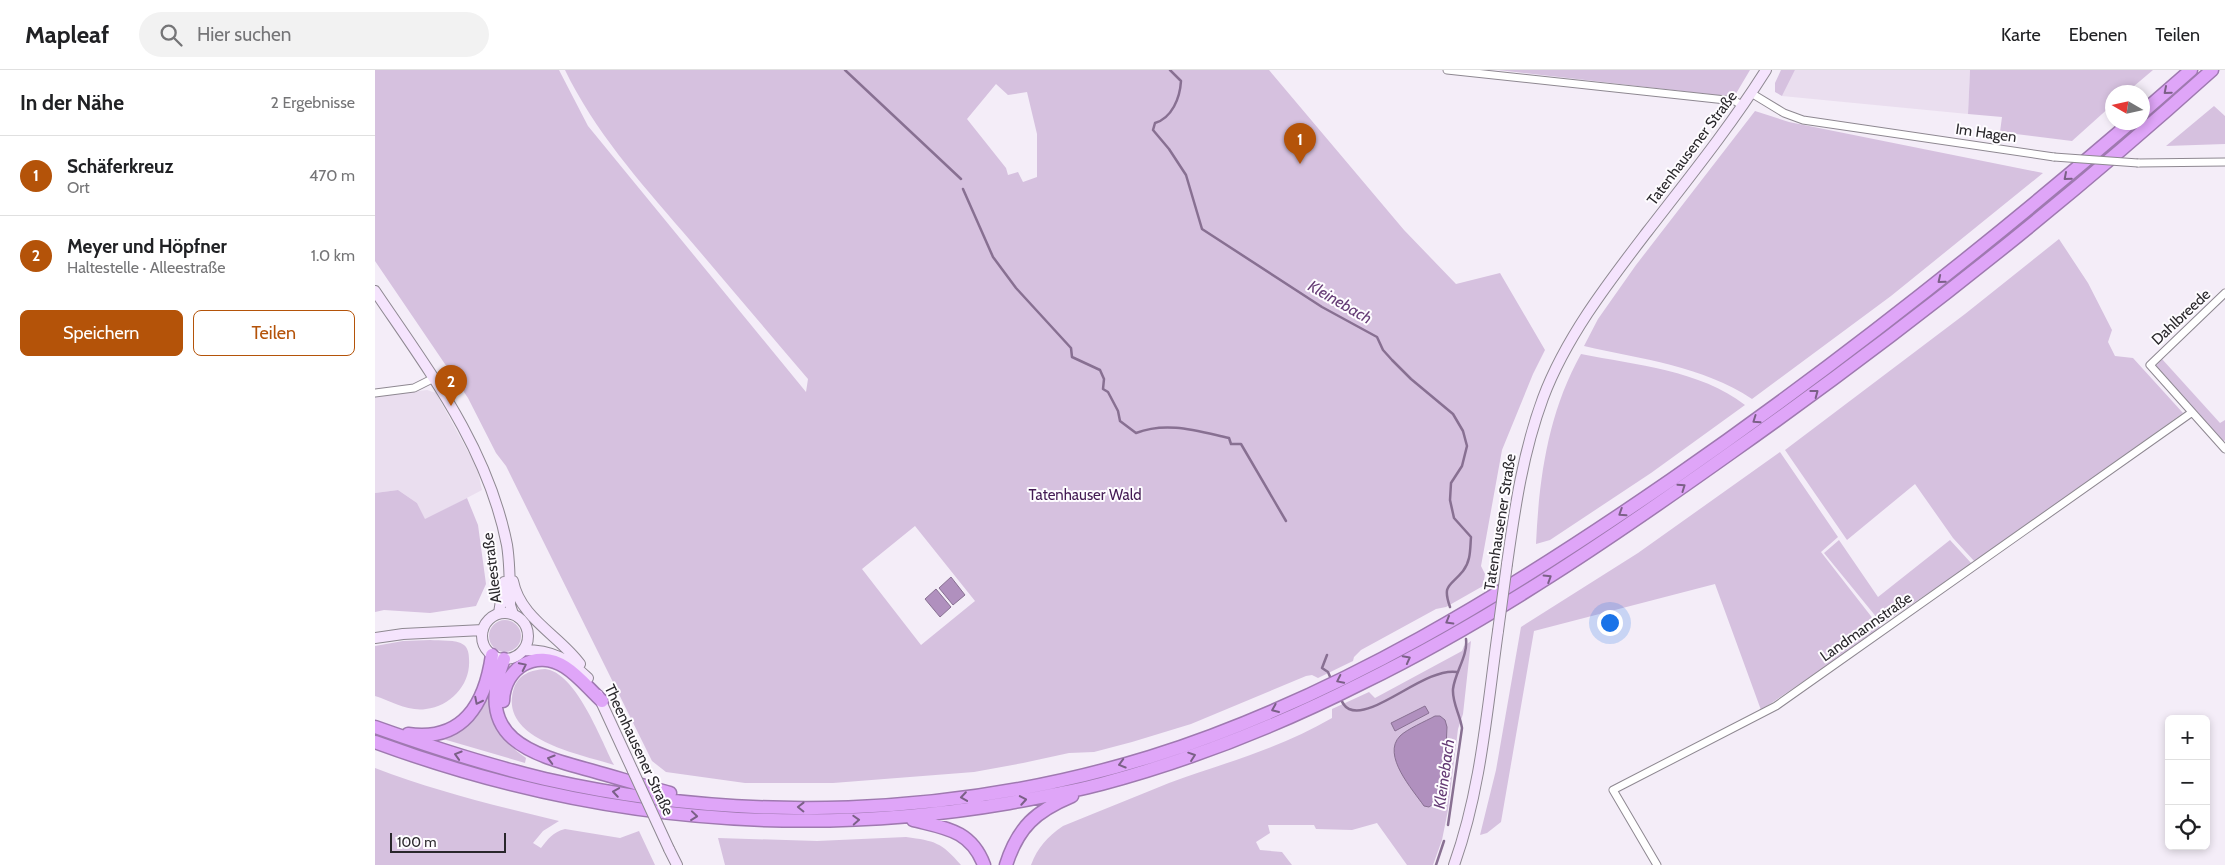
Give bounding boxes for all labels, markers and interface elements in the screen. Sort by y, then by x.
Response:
search box [139,12,489,57]
text: Mapleaf [25,20,109,49]
icon: search [157,21,185,49]
text: Hier suchen [197,23,291,46]
text: Karte [2001,24,2041,46]
text: Ebenen [2069,24,2127,46]
text: Teilen [2155,24,2200,46]
north arrow [2105,85,2150,130]
one-way arrow [2163,86,2172,95]
street label: Tatenhausener Straße [1643,87,1741,209]
text: In der Nähe [20,90,124,115]
text: 2 Ergebnisse [271,93,355,112]
street label: Im Hagen [1954,120,2018,146]
pin: 1 [1284,123,1316,164]
text: Schäferkreuz [67,155,173,178]
text: 1 [33,166,39,185]
text: 470 m [309,166,355,185]
one-way arrow [2064,171,2073,180]
text: Ort [67,178,90,197]
text: Meyer und Höpfner [67,235,227,258]
text: 2 [32,246,40,265]
text: 1.0 km [311,246,355,265]
text: Haltestelle · Alleestraße [67,258,225,277]
one-way arrow [1938,275,1947,284]
water label: Kleinebach [1305,276,1375,328]
street label: Dahlbreede [2148,285,2214,349]
button: Speichern [20,310,183,356]
button: Teilen [193,310,355,356]
pin: 2 [435,365,467,406]
one-way arrow [1809,390,1818,398]
one-way arrow [1752,414,1761,423]
street label: Tatenhausener Straße [1480,452,1520,592]
one-way arrow [1677,484,1686,493]
park label: Tatenhauser Wald [1029,486,1141,504]
one-way arrow [1619,507,1628,516]
street label: Alleestraße [479,531,505,604]
one-way arrow [1542,575,1551,584]
street label: Landmannstraße [1817,589,1916,665]
your location [1597,610,1623,636]
one-way arrow [1445,615,1454,625]
one-way arrow [1402,656,1411,666]
one-way arrow [517,662,526,672]
one-way arrow [1336,674,1345,684]
street label: Theenhausener Straße [601,682,677,819]
one-way arrow [474,696,484,705]
one-way arrow [1271,702,1280,713]
map controls [2165,715,2210,850]
button: + [2165,715,2210,760]
water label: Kleinebach [1430,738,1458,810]
one-way arrow [454,751,462,761]
one-way arrow [1187,752,1196,762]
one-way arrow [547,755,556,765]
one-way arrow [1119,759,1127,769]
button: − [2165,760,2210,805]
one-way arrow [611,788,620,798]
one-way arrow [959,792,968,802]
one-way arrow [1018,796,1027,806]
one-way arrow [797,802,805,813]
button: locate [2165,805,2210,850]
one-way arrow [690,810,698,821]
one-way arrow [852,815,860,826]
scale bar [390,830,506,853]
text: 100 m [397,833,437,851]

